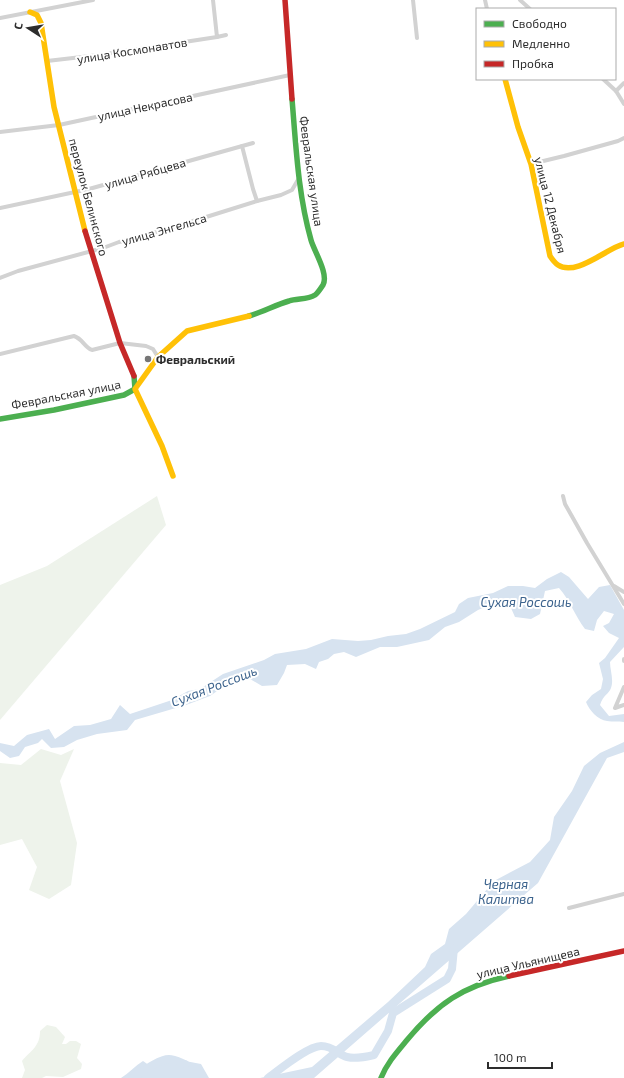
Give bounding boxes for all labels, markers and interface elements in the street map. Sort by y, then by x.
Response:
north arrow [8,8,48,48]
legend [476,8,616,80]
text: Свободно [512,16,567,30]
text: С [11,21,25,30]
street label: улица Космонавтов [76,34,188,67]
text: Медленно [512,36,570,50]
text: Пробка [512,56,554,70]
street label: улица Некрасова [96,89,194,124]
street label: Февральская улица [296,115,327,227]
street label: переулок Белинского [66,137,112,258]
street label: улица Рябцева [103,155,187,192]
street label: улица 12 Декабря [531,155,570,255]
street label: улица Энгельса [120,210,208,249]
place label: Февральский [156,352,235,366]
marker: Февральский [143,354,153,364]
street label: Февральская улица [10,377,122,412]
water label: Сухая Россошь [480,594,572,610]
water label: Сухая Россошь [169,662,259,710]
water label: Черная Калитва [478,876,534,907]
street label: улица Ульянищева [475,943,581,982]
scale bar [488,1044,552,1070]
text: 100 m [494,1050,526,1064]

